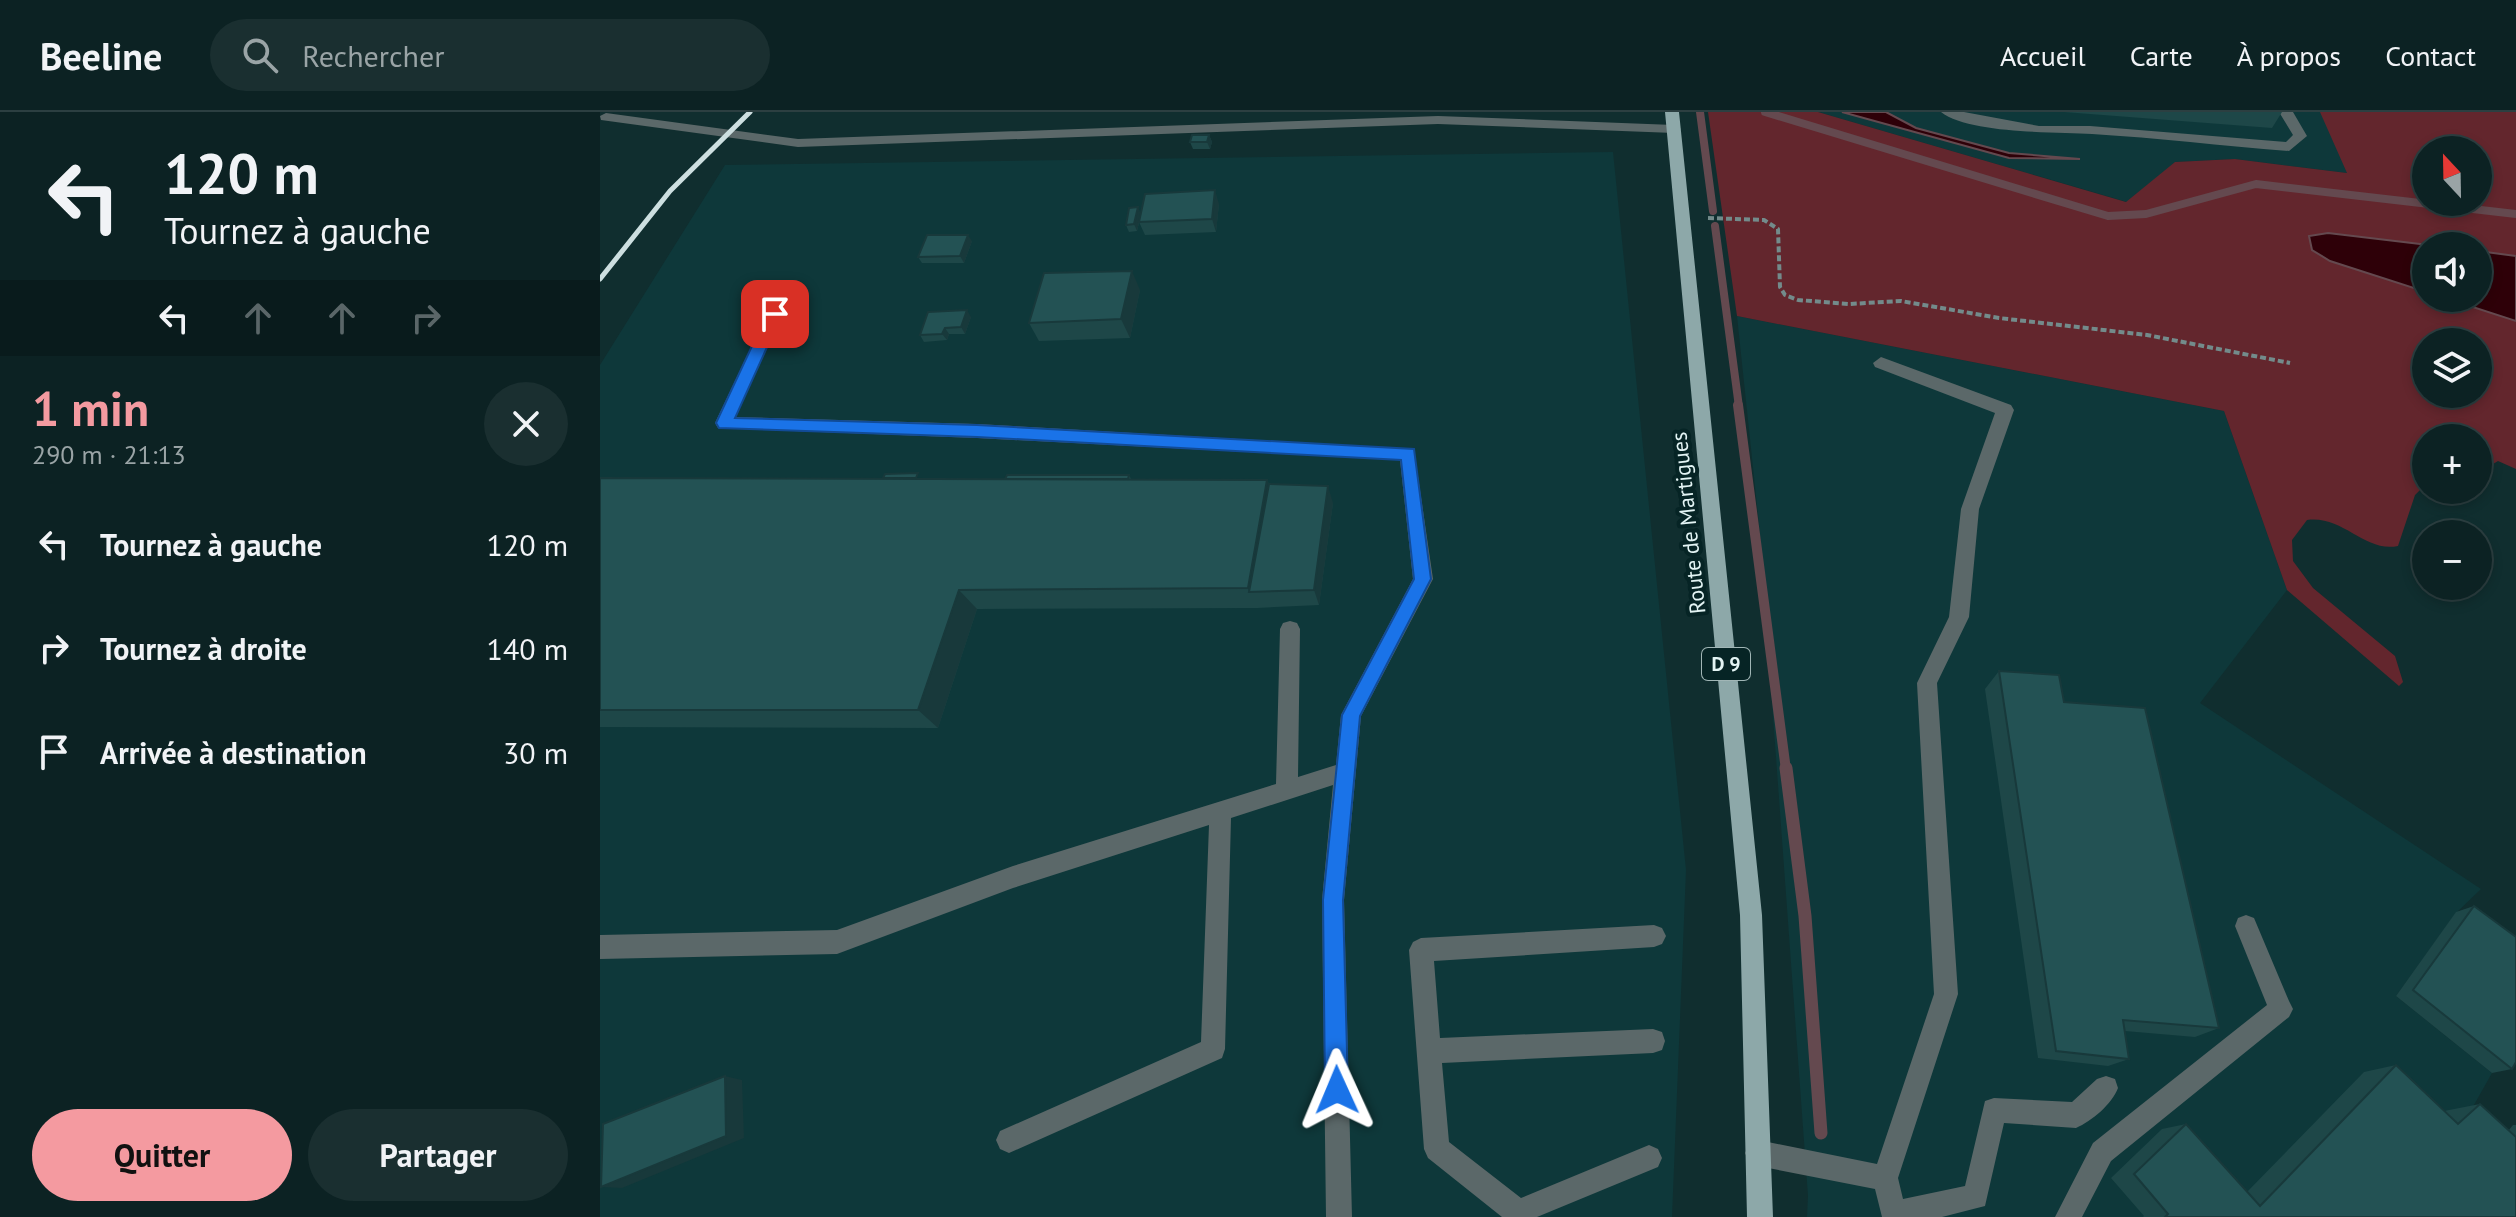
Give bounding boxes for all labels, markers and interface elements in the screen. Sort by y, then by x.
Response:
search box [210,19,770,91]
text: Beeline [40,31,162,80]
icon: search [238,33,282,77]
text: Rechercher [302,36,444,75]
text: Accueil [2000,37,2086,74]
text: Carte [2130,37,2193,74]
text: À propos [2237,37,2341,74]
text: Contact [2385,37,2476,74]
north arrow [2412,136,2492,216]
map controls [2412,136,2492,600]
text: 120 m [164,137,319,209]
icon: left [32,144,136,248]
text: Tournez à gauche [164,207,431,254]
button: sound [2412,232,2492,312]
pin [741,280,809,348]
icon: arrive [753,292,797,336]
icon: left [152,296,196,340]
icon: ahead [236,296,280,340]
icon: ahead [320,296,364,340]
icon: right [404,296,448,340]
button: layers [2412,328,2492,408]
text: 1 min [32,377,149,439]
button: close [484,382,568,466]
button: + [2412,424,2492,504]
street label: Route de Martigues [1665,431,1711,615]
text: 290 m · 21:13 [32,438,186,471]
button: − [2412,520,2492,600]
icon: left [32,522,76,566]
text: Tournez à gauche [100,525,322,564]
text: 120 m [487,525,568,564]
icon: right [32,626,76,670]
text: Tournez à droite [100,629,307,668]
text: 140 m [487,629,568,668]
road number: D 9 [1702,648,1750,680]
icon: arrive [32,730,76,774]
text: Arrivée à destination [100,733,367,772]
text: 30 m [503,733,568,772]
position arrow [1295,1048,1379,1132]
button: Quitter [32,1109,292,1201]
button: Partager [308,1109,568,1201]

